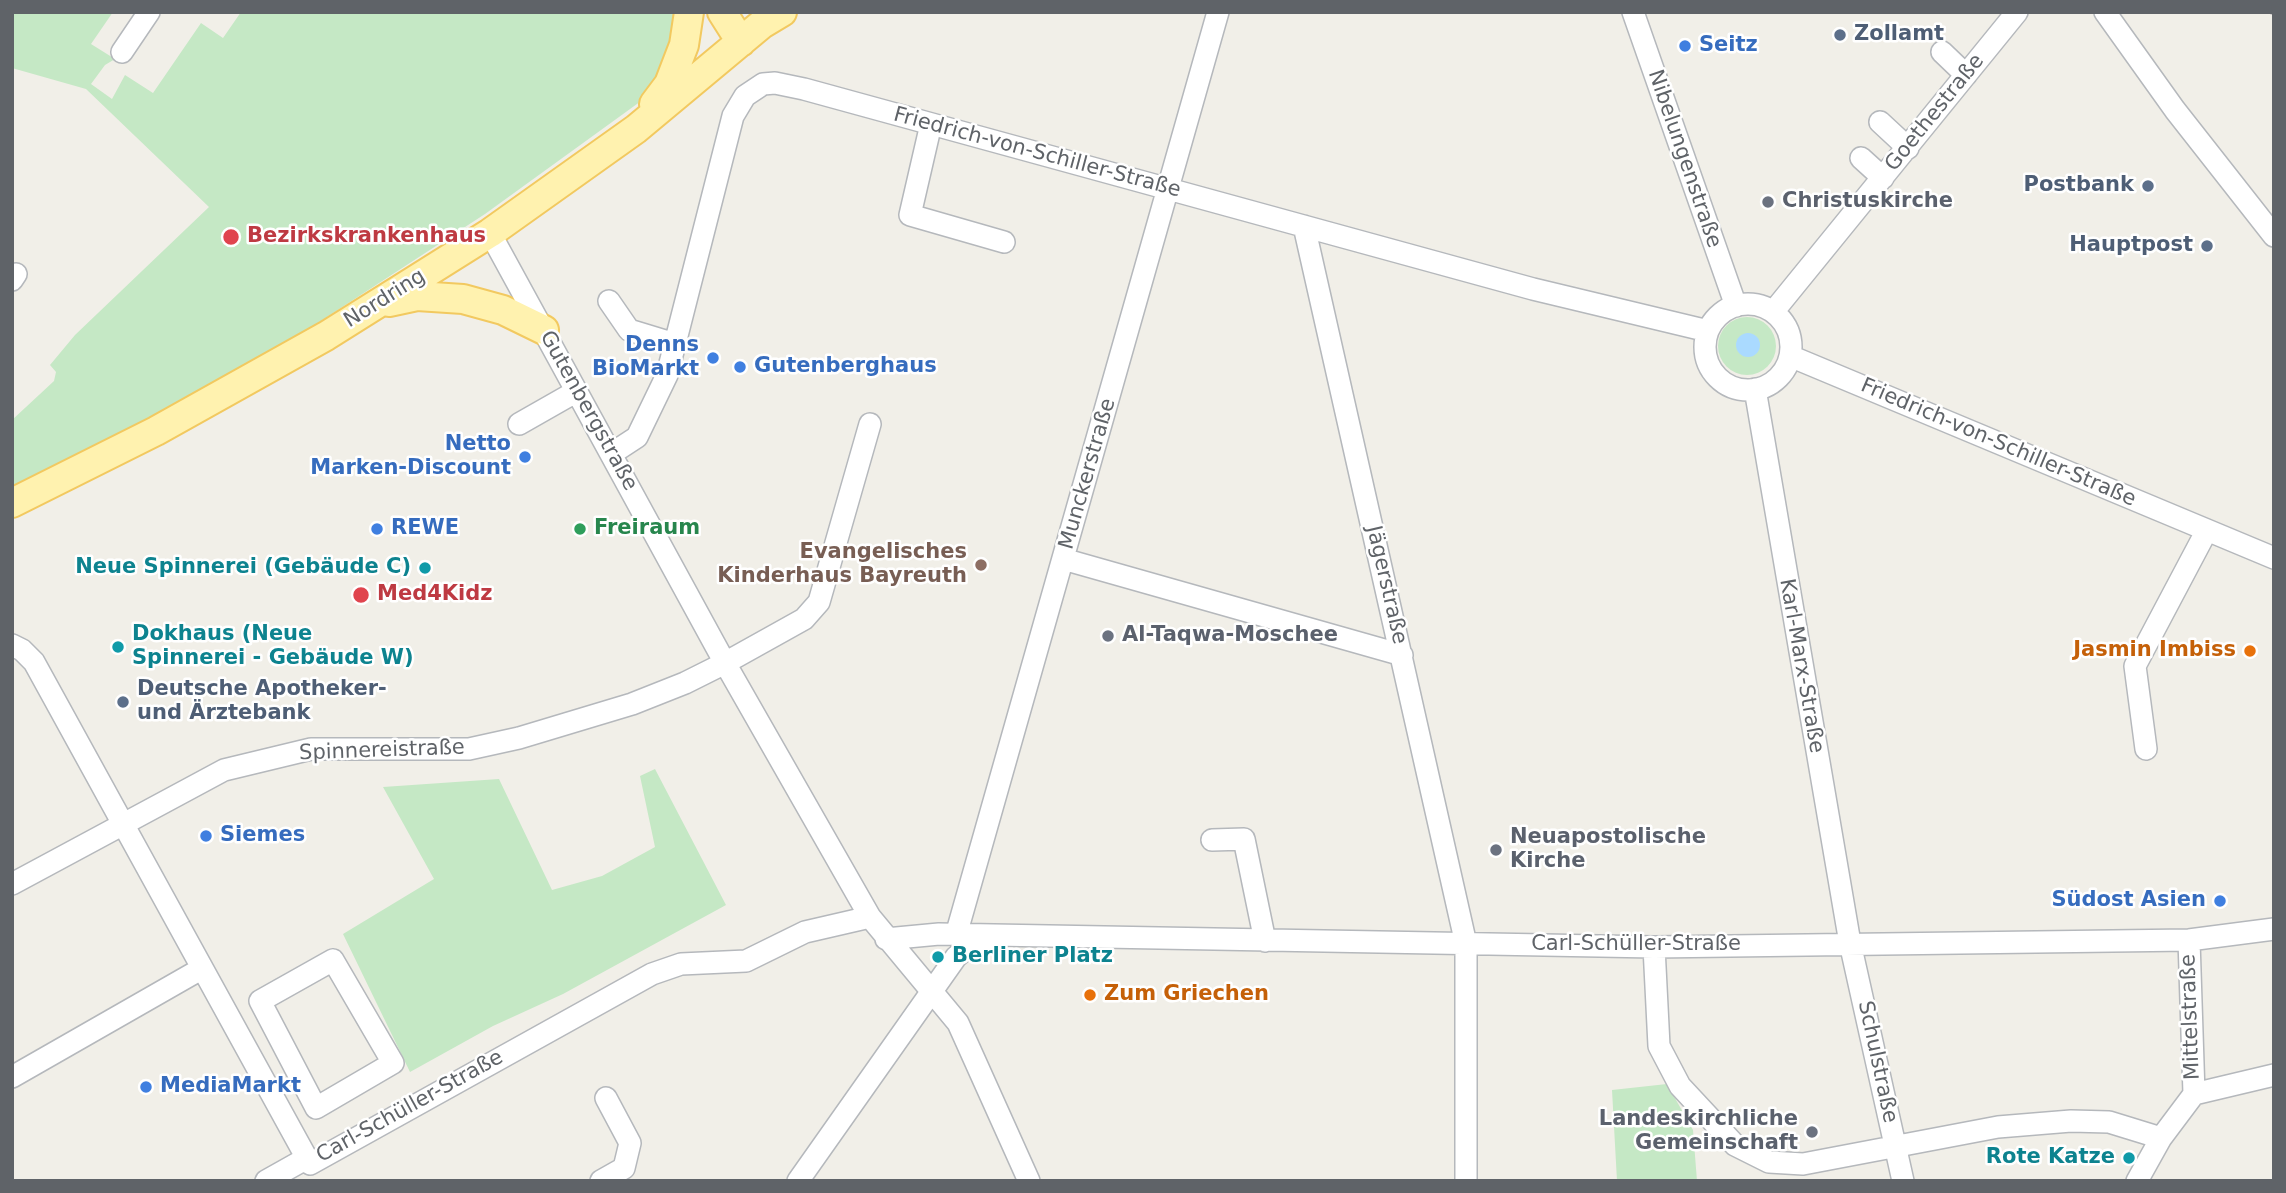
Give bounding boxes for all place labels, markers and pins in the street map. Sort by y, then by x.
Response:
place label: Zollamt [1854,22,1944,48]
marker: Zollamt [1832,27,1848,43]
place label: Seitz [1699,33,1758,59]
marker: Seitz [1677,38,1693,54]
place label: Postbank [2024,173,2134,199]
marker: Postbank [2140,178,2156,194]
place label: Christuskirche [1782,189,1953,215]
marker: Christuskirche [1760,194,1776,210]
place label: Bezirkskrankenhaus [247,224,486,250]
marker: Bezirkskrankenhaus [221,227,241,247]
place label: Hauptpost [2069,233,2193,259]
marker: Hauptpost [2199,238,2215,254]
place label: Denns BioMarkt [592,333,699,383]
marker: Denns BioMarkt [705,350,721,366]
place label: Gutenberghaus [754,354,937,380]
marker: Gutenberghaus [732,359,748,375]
place label: Netto Marken-Discount [310,432,511,482]
marker: Netto Marken-Discount [517,449,533,465]
place label: REWE [391,516,459,542]
place label: Freiraum [594,516,700,542]
marker: REWE [369,521,385,537]
marker: Freiraum [572,521,588,537]
place label: Evangelisches Kinderhaus Bayreuth [717,540,967,590]
place label: Neue Spinnerei (Gebäude C) [75,555,411,581]
marker: Evangelisches Kinderhaus Bayreuth [973,557,989,573]
marker: Neue Spinnerei (Gebäude C) [417,560,433,576]
place label: Med4Kidz [377,582,493,608]
marker: Med4Kidz [351,585,371,605]
place label: Dokhaus (Neue Spinnerei - Gebäude W) [132,622,414,672]
place label: Al-Taqwa-Moschee [1122,623,1338,649]
marker: Al-Taqwa-Moschee [1100,628,1116,644]
place label: Jasmin Imbiss [2073,638,2236,664]
marker: Dokhaus (Neue Spinnerei - Gebäude W) [110,639,126,655]
marker: Jasmin Imbiss [2242,643,2258,659]
place label: Deutsche Apotheker- und Ärztebank [137,677,387,727]
marker: Deutsche Apotheker- und Ärztebank [115,694,131,710]
place label: Siemes [220,823,305,849]
place label: Neuapostolische Kirche [1510,825,1706,875]
marker: Siemes [198,828,214,844]
marker: Neuapostolische Kirche [1488,842,1504,858]
place label: Südost Asien [2051,888,2206,914]
marker: Südost Asien [2212,893,2228,909]
place label: Berliner Platz [952,944,1113,970]
marker: Berliner Platz [930,949,946,965]
place label: Zum Griechen [1104,982,1269,1008]
marker: Zum Griechen [1082,987,1098,1003]
place label: MediaMarkt [160,1074,301,1100]
marker: MediaMarkt [138,1079,154,1095]
place label: Landeskirchliche Gemeinschaft [1599,1107,1798,1157]
marker: Landeskirchliche Gemeinschaft [1804,1124,1820,1140]
place label: Rote Katze [1986,1145,2115,1171]
marker: Rote Katze [2121,1150,2137,1166]

